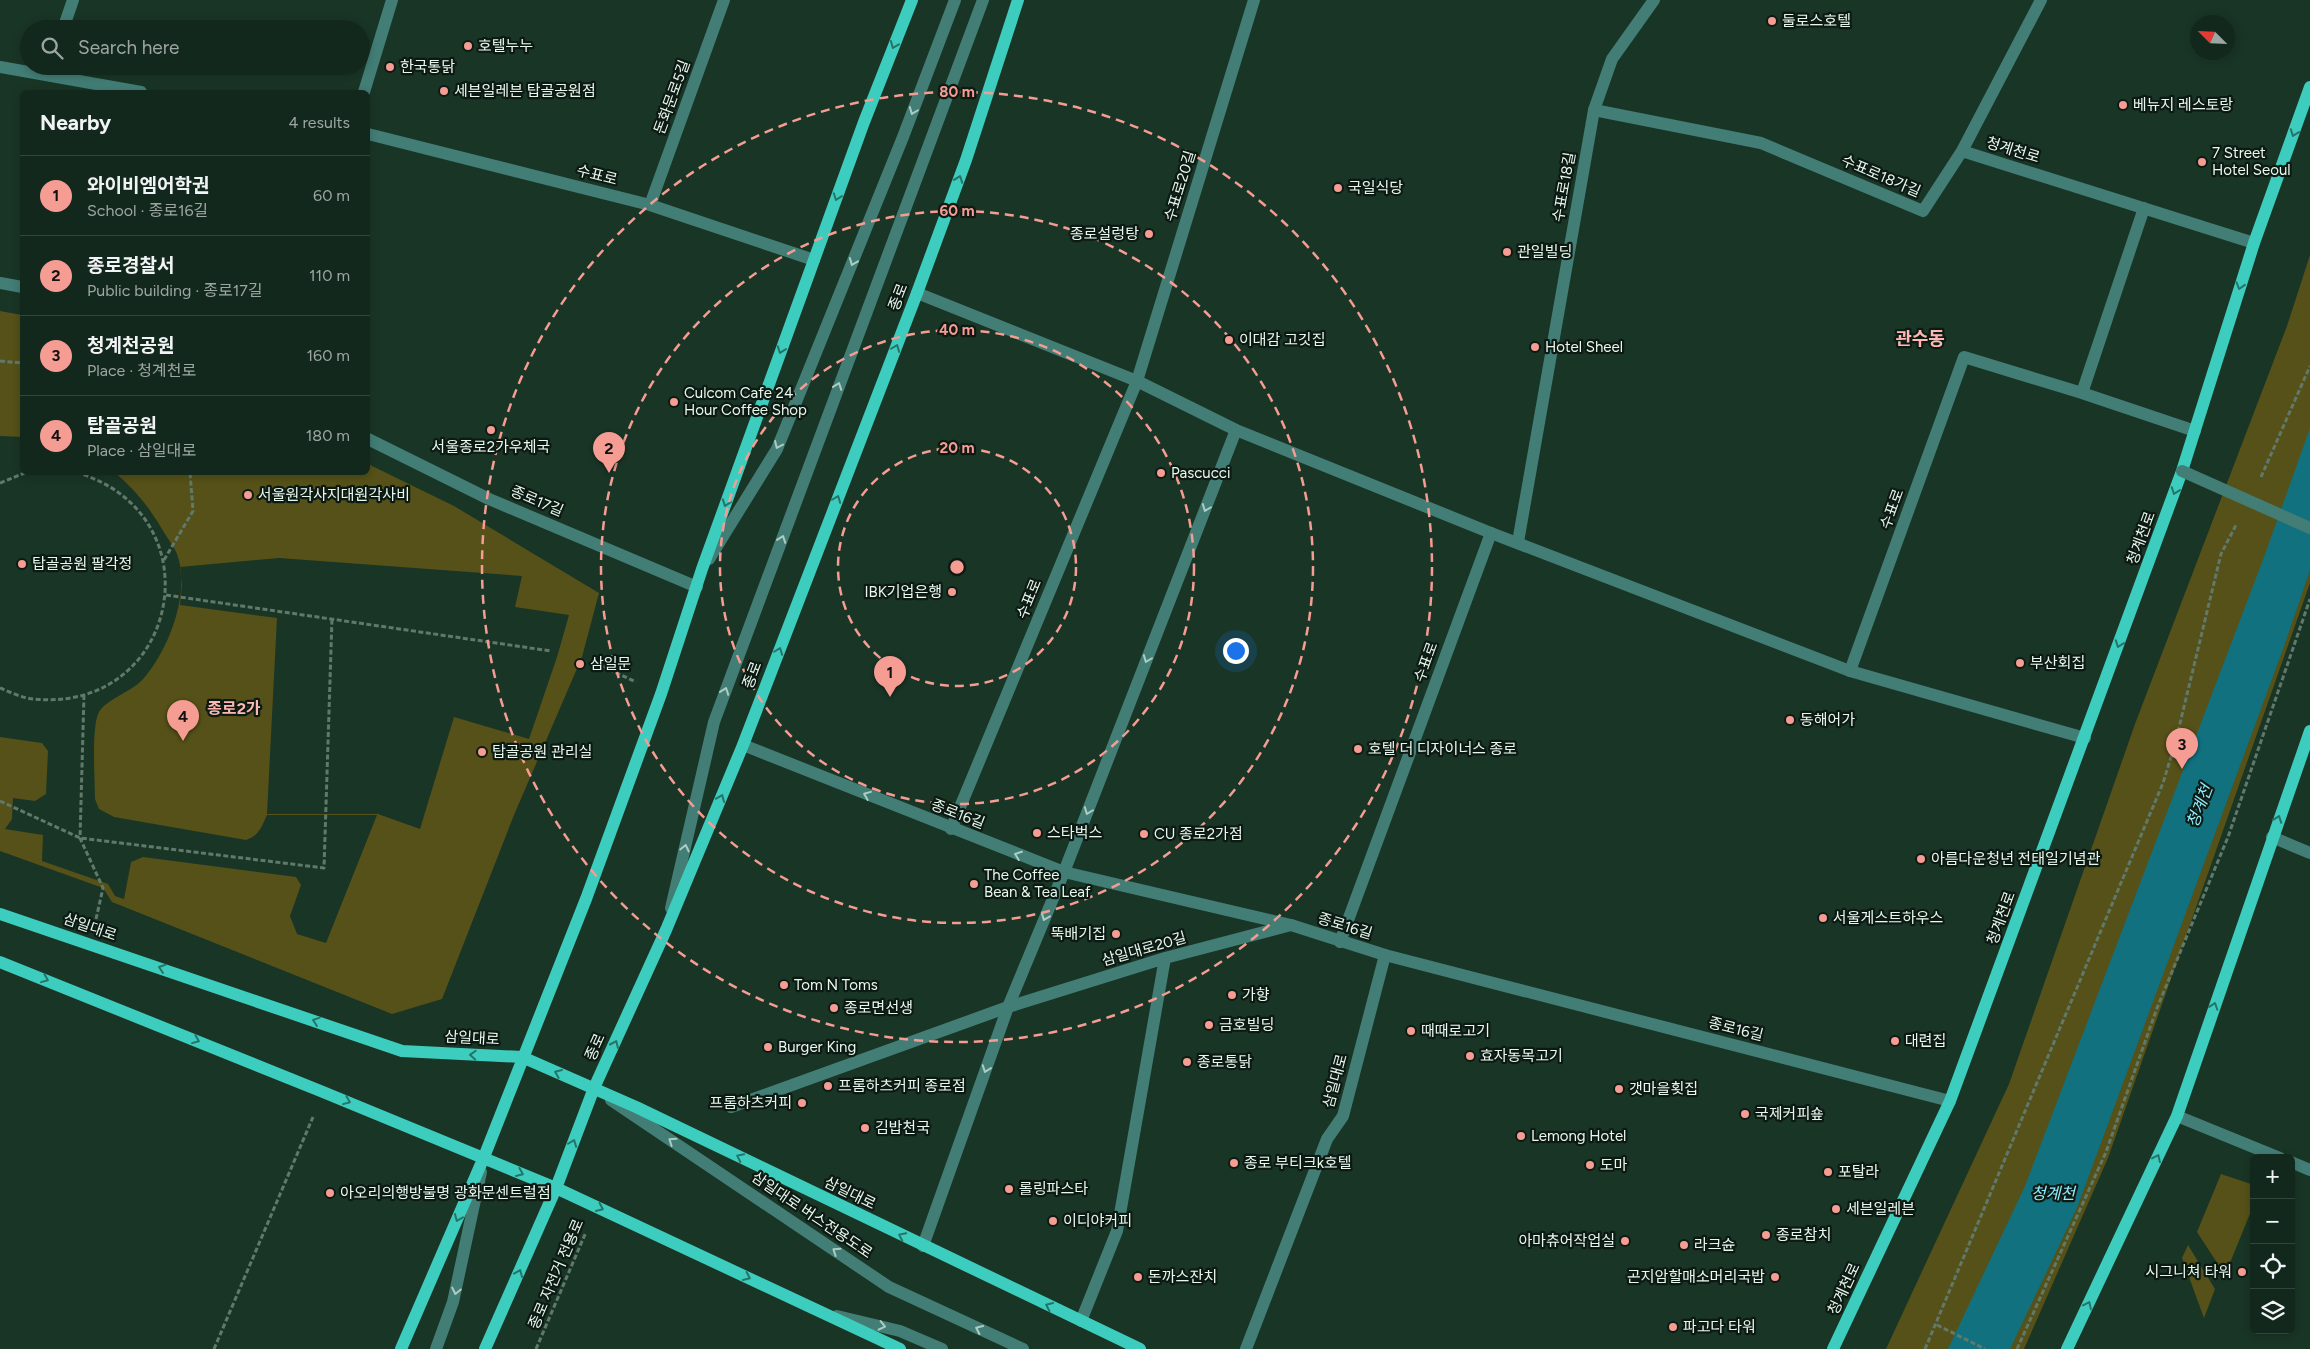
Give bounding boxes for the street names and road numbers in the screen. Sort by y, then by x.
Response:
street label: 돈화문로5길 [650,57,694,137]
street label: 청계천로 [1984,133,2042,167]
street label: 수표로20길 [1161,148,1199,224]
street label: 수표로18길 [1549,151,1579,223]
street label: 수표로18가길 [1839,151,1923,201]
street label: 수표로 [575,161,619,189]
street label: 종로 [885,281,911,313]
street label: 종로17길 [508,482,566,520]
street label: 수표로 [1876,486,1908,532]
street label: 청계천로 [2123,509,2159,567]
street label: 수표로 [1013,576,1045,622]
street label: 수표로 [1410,639,1442,685]
street label: 종로 [739,659,765,691]
street label: 종로16길 [929,796,987,832]
street label: 청계천로 [1983,889,2019,947]
street label: 종로16길 [1316,909,1374,943]
street label: 삼일대로 [61,910,119,944]
street label: 삼일대로20길 [1100,928,1188,970]
street label: 종로16길 [1707,1013,1765,1045]
street label: 삼일대로 [444,1028,500,1048]
street label: 종로 [581,1031,609,1063]
street label: 삼일대로 [1319,1052,1351,1110]
street label: 삼일대로 버스전용도로 [748,1168,876,1262]
street label: 삼일대로 [821,1173,879,1213]
street label: 종로 자전거 전용로 [525,1216,587,1332]
street label: 청계천로 [1824,1260,1864,1318]

